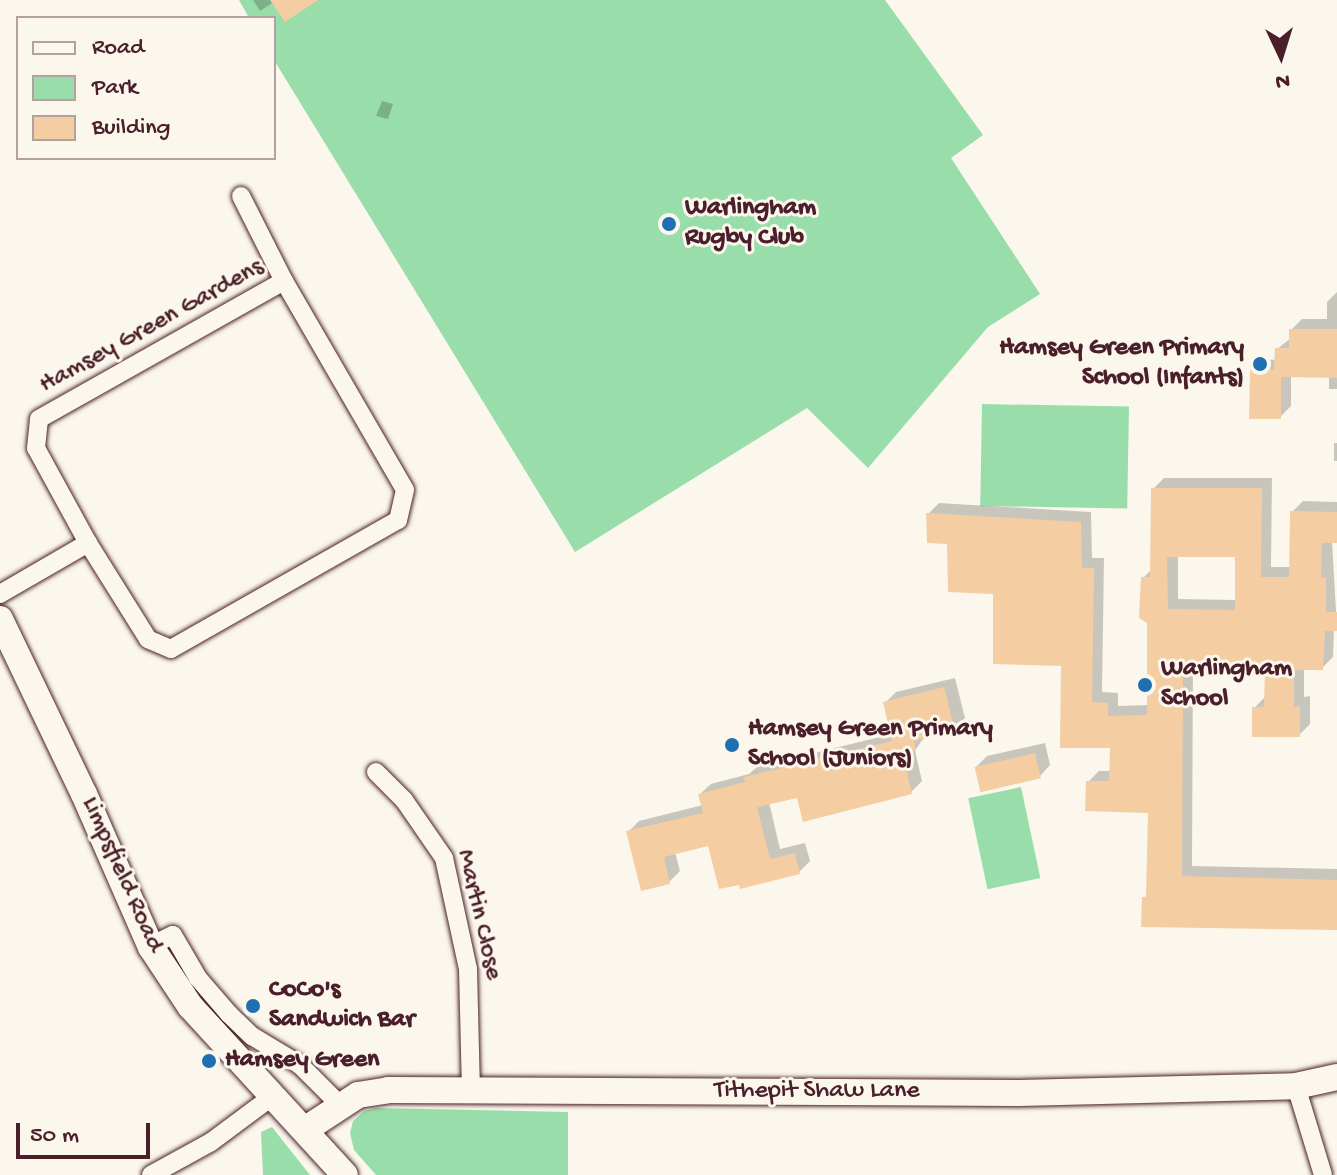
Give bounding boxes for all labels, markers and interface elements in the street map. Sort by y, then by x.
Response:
legend [16,16,276,160]
north arrow [1241,16,1321,96]
text: Road [92,34,144,63]
text: N [1275,66,1291,93]
text: Park [92,74,138,103]
text: Building [92,114,170,143]
place label: Warlingham Rugby Club [685,193,816,254]
marker: Warlingham Rugby Club [660,215,678,233]
street label: Hamsey Green Gardens [35,252,269,402]
place label: Hamsey Green Primary School (Infants) [999,333,1244,394]
marker: Hamsey Green Primary School (Infants) [1251,355,1269,373]
place label: Warlingham School [1161,654,1292,716]
marker: Warlingham School [1136,676,1154,694]
place label: Hamsey Green Primary School (Juniors) [748,714,993,776]
marker: Hamsey Green Primary School (Juniors) [723,736,741,754]
street label: Limpsfield Road [73,792,169,958]
street label: Martin Close [448,847,508,983]
place label: CoCo's Sandwich Bar [269,975,415,1036]
marker: CoCo's Sandwich Bar [244,997,262,1015]
place label: Hamsey Green [225,1045,379,1077]
marker: Hamsey Green [200,1052,218,1070]
street label: Tithepit Shaw Lane [714,1076,920,1108]
scale bar [20,1107,154,1157]
text: 50 m [30,1122,79,1151]

